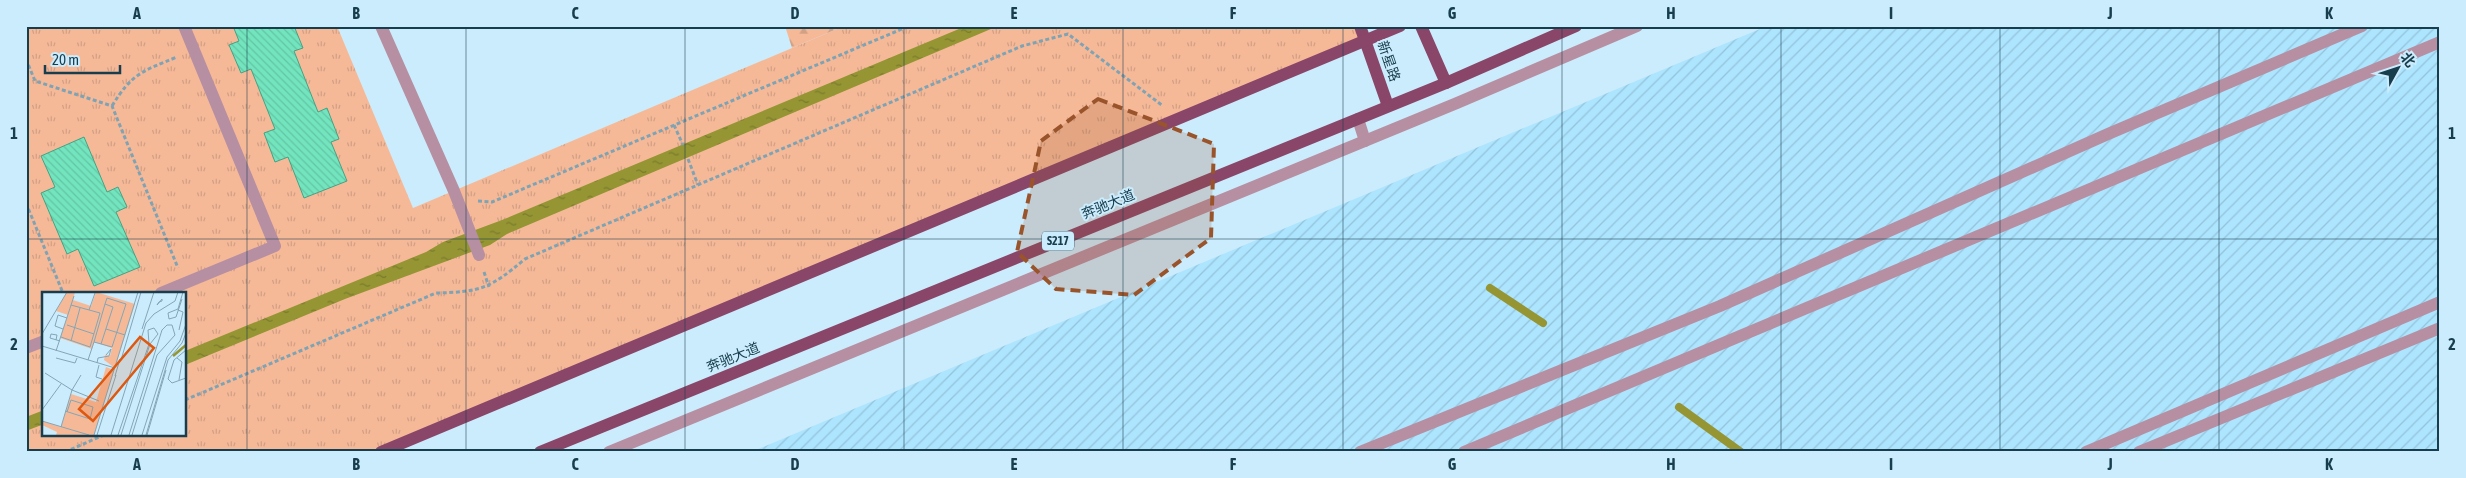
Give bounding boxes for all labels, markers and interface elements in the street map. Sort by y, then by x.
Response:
text: A [132,4,141,22]
text: B [352,4,360,22]
text: C [571,4,579,22]
text: D [791,4,800,22]
text: E [1011,4,1018,22]
text: F [1230,4,1237,22]
text: G [1448,4,1457,22]
text: H [1666,4,1676,22]
text: I [1889,4,1893,22]
text: J [2106,4,2113,22]
text: K [2325,4,2333,22]
street label: 新星路 [1375,39,1403,83]
scale bar [45,42,120,74]
north arrow [2374,42,2424,92]
text: 北 [2397,49,2419,70]
text: 20 m [52,51,79,68]
text: 1 [10,124,18,142]
text: 1 [2448,124,2456,142]
street label: 奔驰大道 [1079,186,1137,222]
road number: S217 [1042,232,1074,250]
inset map [42,292,186,436]
text: 2 [10,335,18,353]
text: 2 [2448,335,2456,353]
street label: 奔驰大道 [704,339,762,375]
text: A [132,455,141,473]
text: B [352,455,360,473]
text: C [571,455,579,473]
text: D [791,455,800,473]
text: E [1011,455,1018,473]
text: F [1230,455,1237,473]
text: G [1448,455,1457,473]
text: H [1666,455,1676,473]
text: I [1889,455,1893,473]
text: J [2106,455,2113,473]
text: K [2325,455,2333,473]

